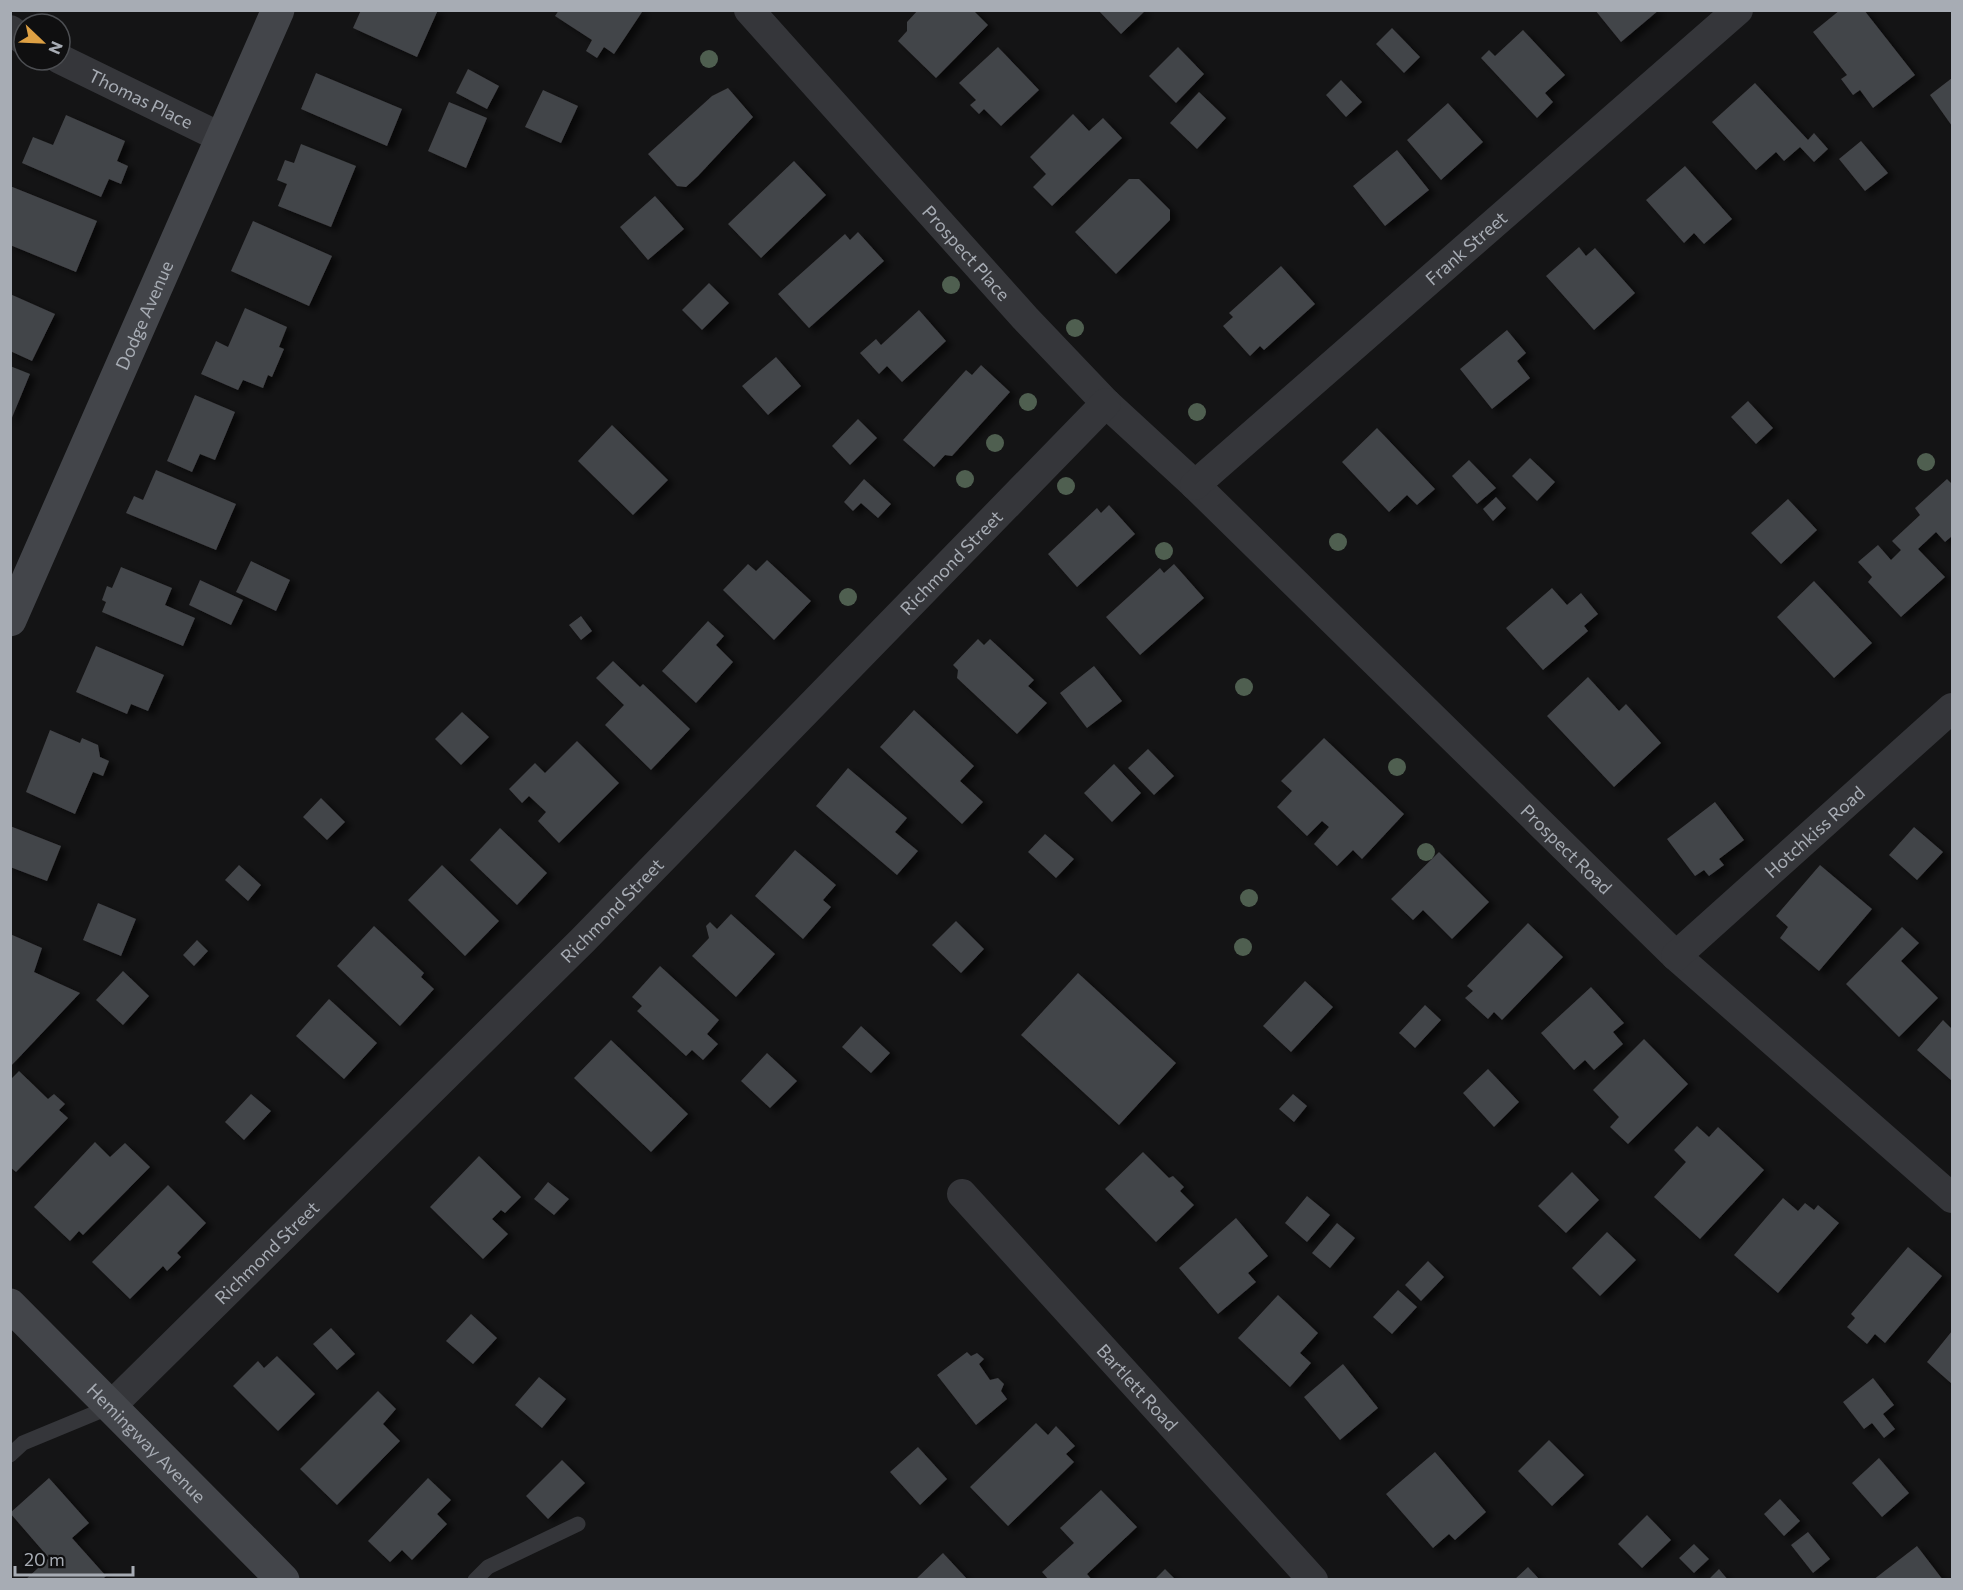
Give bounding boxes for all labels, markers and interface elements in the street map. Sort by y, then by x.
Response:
north arrow [12,12,72,72]
text: N [45,39,67,57]
street label: Thomas Place [85,64,197,133]
street label: Prospect Place [918,201,1015,305]
street label: Frank Street [1421,206,1511,289]
street label: Dodge Avenue [110,257,178,373]
street label: Richmond Street [895,505,1007,619]
street label: Hotchkiss Road [1760,781,1869,882]
street label: Prospect Road [1516,799,1617,898]
street label: Richmond Street [556,853,668,967]
street label: Richmond Street [210,1196,323,1309]
street label: Bartlett Road [1092,1339,1183,1435]
street label: Hemingway Avenue [83,1378,211,1507]
scale bar [15,1539,134,1577]
text: 20 m [24,1548,65,1570]

